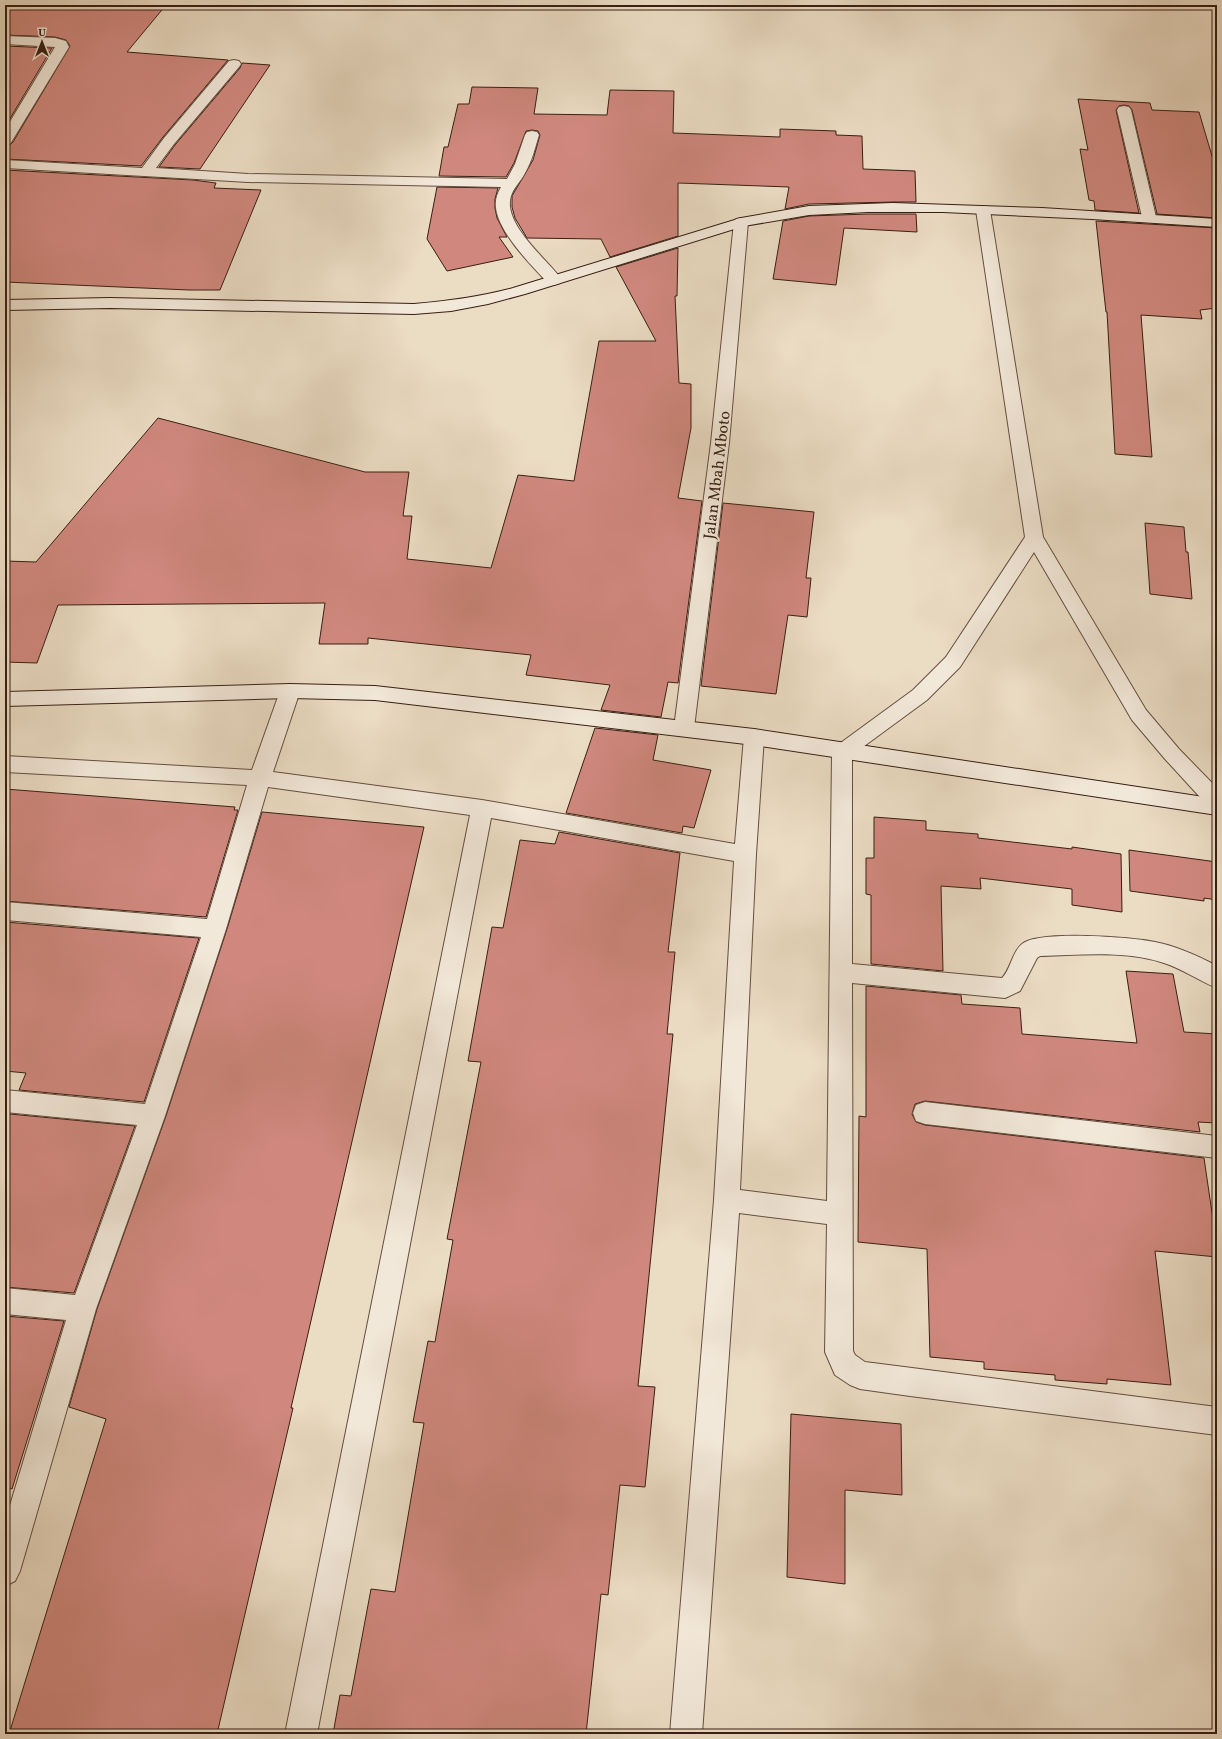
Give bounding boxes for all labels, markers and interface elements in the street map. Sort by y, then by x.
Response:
north arrow [22,22,62,62]
text: U [38,26,46,41]
street label: Jalan Mbah Mboto [699,410,737,541]

